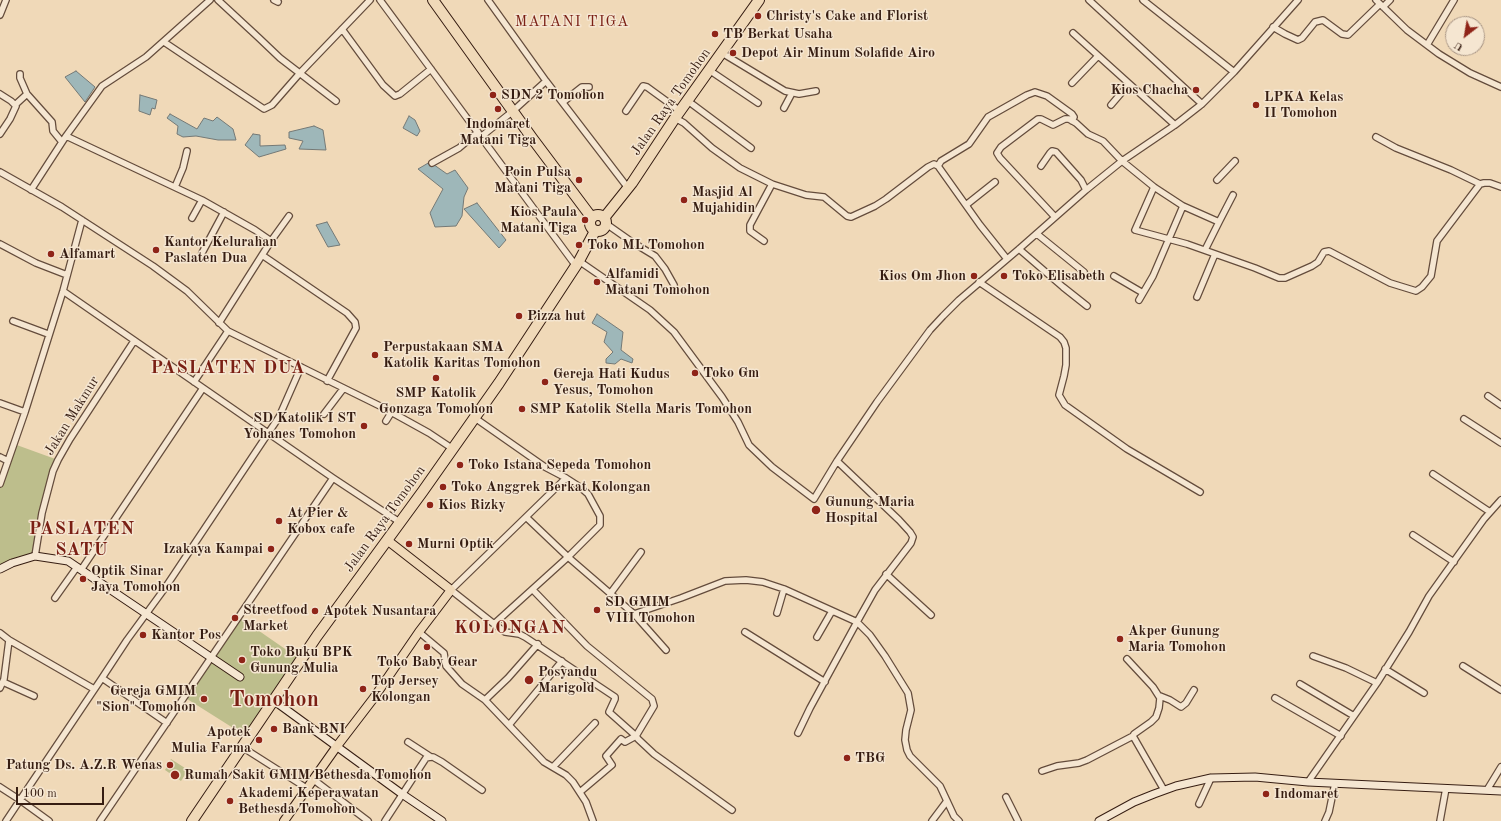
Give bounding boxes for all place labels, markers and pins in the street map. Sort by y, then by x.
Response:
place label: Christy's Cake and Florist [766,8,928,24]
marker: Christy's Cake and Florist [753,11,763,21]
place label: TB Berkat Usaha [723,26,833,42]
marker: TB Berkat Usaha [710,29,720,39]
place label: Depot Air Minum Solafide Airo [741,45,935,61]
marker: Depot Air Minum Solafide Airo [728,48,738,58]
place label: Kios Chacha [1110,82,1188,98]
marker: Kios Chacha [1191,85,1201,95]
place label: SDN 2 Tomohon [501,87,604,103]
place label: LPKA Kelas II Tomohon [1264,89,1343,122]
marker: SDN 2 Tomohon [488,90,498,100]
marker: LPKA Kelas II Tomohon [1251,100,1261,110]
marker: Indomaret Matani Tiga [493,104,503,114]
place label: Indomaret Matani Tiga [460,116,536,148]
place label: Poin Pulsa Matani Tiga [494,164,571,196]
marker: Poin Pulsa Matani Tiga [574,175,584,185]
place label: Masjid Al Mujahidin [692,184,755,216]
marker: Masjid Al Mujahidin [679,195,689,205]
place label: Kios Paula Matani Tiga [500,204,577,236]
marker: Kios Paula Matani Tiga [580,215,590,225]
place label: Kantor Kelurahan Paslaten Dua [164,234,277,266]
place label: Toko ML Tomohon [587,237,705,253]
marker: Toko ML Tomohon [574,240,584,250]
marker: Kantor Kelurahan Paslaten Dua [151,245,161,255]
place label: Alfamart [59,246,115,262]
marker: Alfamart [46,249,56,259]
place label: Alfamidi Matani Tomohon [605,266,710,298]
place label: Kios Om Jhon [879,268,966,284]
place label: Toko Elisabeth [1012,268,1105,284]
marker: Kios Om Jhon [969,271,979,281]
marker: Toko Elisabeth [999,271,1009,281]
marker: Alfamidi Matani Tomohon [592,277,602,287]
place label: Pizza hut [527,308,586,324]
marker: Pizza hut [514,311,524,321]
place label: Perpustakaan SMA Katolik Karitas Tomohon [383,339,541,372]
marker: Perpustakaan SMA Katolik Karitas Tomohon [370,350,380,360]
place label: Toko Gm [703,365,759,381]
place label: Gereja Hati Kudus Yesus, Tomohon [553,366,669,398]
marker: Toko Gm [690,368,700,378]
marker: SMP Katolik Gonzaga Tomohon [431,373,441,383]
marker: Gereja Hati Kudus Yesus, Tomohon [540,377,550,387]
place label: SMP Katolik Gonzaga Tomohon [379,385,493,418]
place label: SMP Katolik Stella Maris Tomohon [530,401,752,417]
marker: SMP Katolik Stella Maris Tomohon [517,404,527,414]
place label: SD Katolik I ST Yohanes Tomohon [243,410,356,442]
marker: SD Katolik I ST Yohanes Tomohon [359,421,369,431]
place label: Toko Istana Sepeda Tomohon [468,457,651,473]
marker: Toko Istana Sepeda Tomohon [455,460,465,470]
place label: Toko Anggrek Berkat Kolongan [451,479,651,495]
marker: Toko Anggrek Berkat Kolongan [438,482,448,492]
place label: Gunung Maria Hospital [825,494,915,526]
place label: Kios Rizky [438,497,506,513]
marker: Kios Rizky [425,500,435,510]
marker: Gunung Maria Hospital [810,504,822,516]
place label: At Pier & Kobox cafe [287,505,355,538]
marker: At Pier & Kobox cafe [274,516,284,526]
place label: Murni Optik [417,536,494,552]
marker: Murni Optik [404,539,414,549]
place label: Izakaya Kampai [163,541,263,557]
marker: Izakaya Kampai [266,544,276,554]
place label: Optik Sinar Jaya Tomohon [91,563,180,596]
marker: Optik Sinar Jaya Tomohon [78,574,88,584]
place label: SD GMIM VIII Tomohon [605,594,695,626]
place label: Streetfood Market [243,602,308,634]
place label: Apotek Nusantara [323,603,436,619]
marker: SD GMIM VIII Tomohon [592,605,602,615]
marker: Apotek Nusantara [310,606,320,616]
marker: Streetfood Market [230,613,240,623]
place label: Akper Gunung Maria Tomohon [1128,623,1226,656]
place label: Kantor Pos [151,627,221,643]
marker: Kantor Pos [138,630,148,640]
marker: Akper Gunung Maria Tomohon [1115,634,1125,644]
marker: Toko Baby Gear [422,642,432,652]
place label: Toko Buku BPK Gunung Mulia [250,644,353,676]
place label: Toko Baby Gear [377,654,477,670]
marker: Toko Buku BPK Gunung Mulia [237,655,247,665]
place label: Posyandu Marigold [538,664,597,696]
place label: Top Jersey Kolongan [371,673,439,706]
marker: Posyandu Marigold [523,674,535,686]
place label: Gereja GMIM "Sion" Tomohon [96,683,196,716]
marker: Top Jersey Kolongan [358,684,368,694]
marker: Gereja GMIM "Sion" Tomohon [199,694,209,704]
place label: Bank BNI [282,721,345,737]
place label: Apotek Mulia Farma [171,724,251,756]
marker: Bank BNI [269,724,279,734]
marker: Apotek Mulia Farma [254,735,264,745]
place label: TBG [855,750,885,766]
marker: TBG [842,753,852,763]
place label: Patung Ds. A.Z.R Wenas [6,757,162,773]
marker: Patung Ds. A.Z.R Wenas [165,760,175,770]
place label: Rumah Sakit GMIM Bethesda Tomohon [184,767,432,783]
marker: Rumah Sakit GMIM Bethesda Tomohon [169,769,181,781]
place label: Akademi Keperawatan Bethesda Tomohon [238,785,379,818]
place label: Indomaret [1274,786,1339,802]
marker: Indomaret [1261,789,1271,799]
marker: Akademi Keperawatan Bethesda Tomohon [225,796,235,806]

